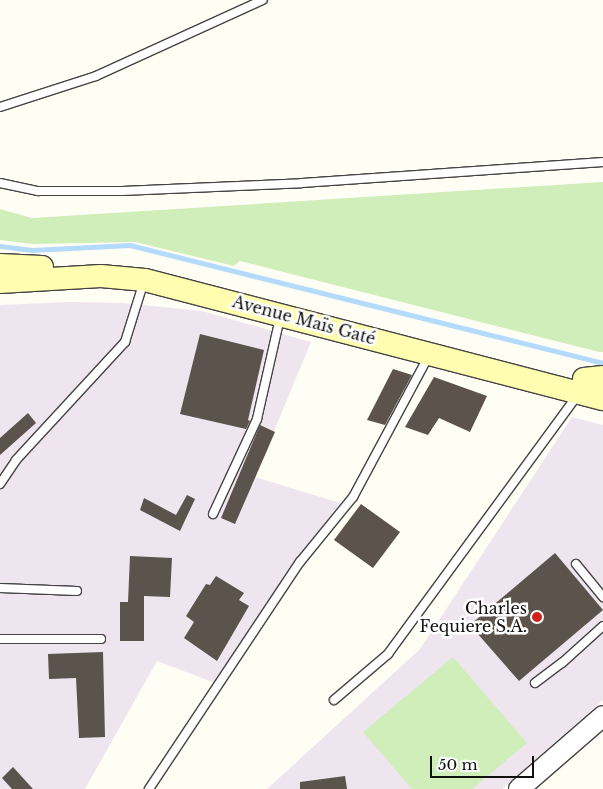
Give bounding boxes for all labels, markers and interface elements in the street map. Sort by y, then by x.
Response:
street label: Avenue Maïs Gaté [230,292,378,348]
place label: Charles Fequiere S.A. [420,598,527,636]
marker: Charles Fequiere S.A. [531,611,543,623]
scale bar [433,746,537,778]
text: 50 m [438,755,478,774]

